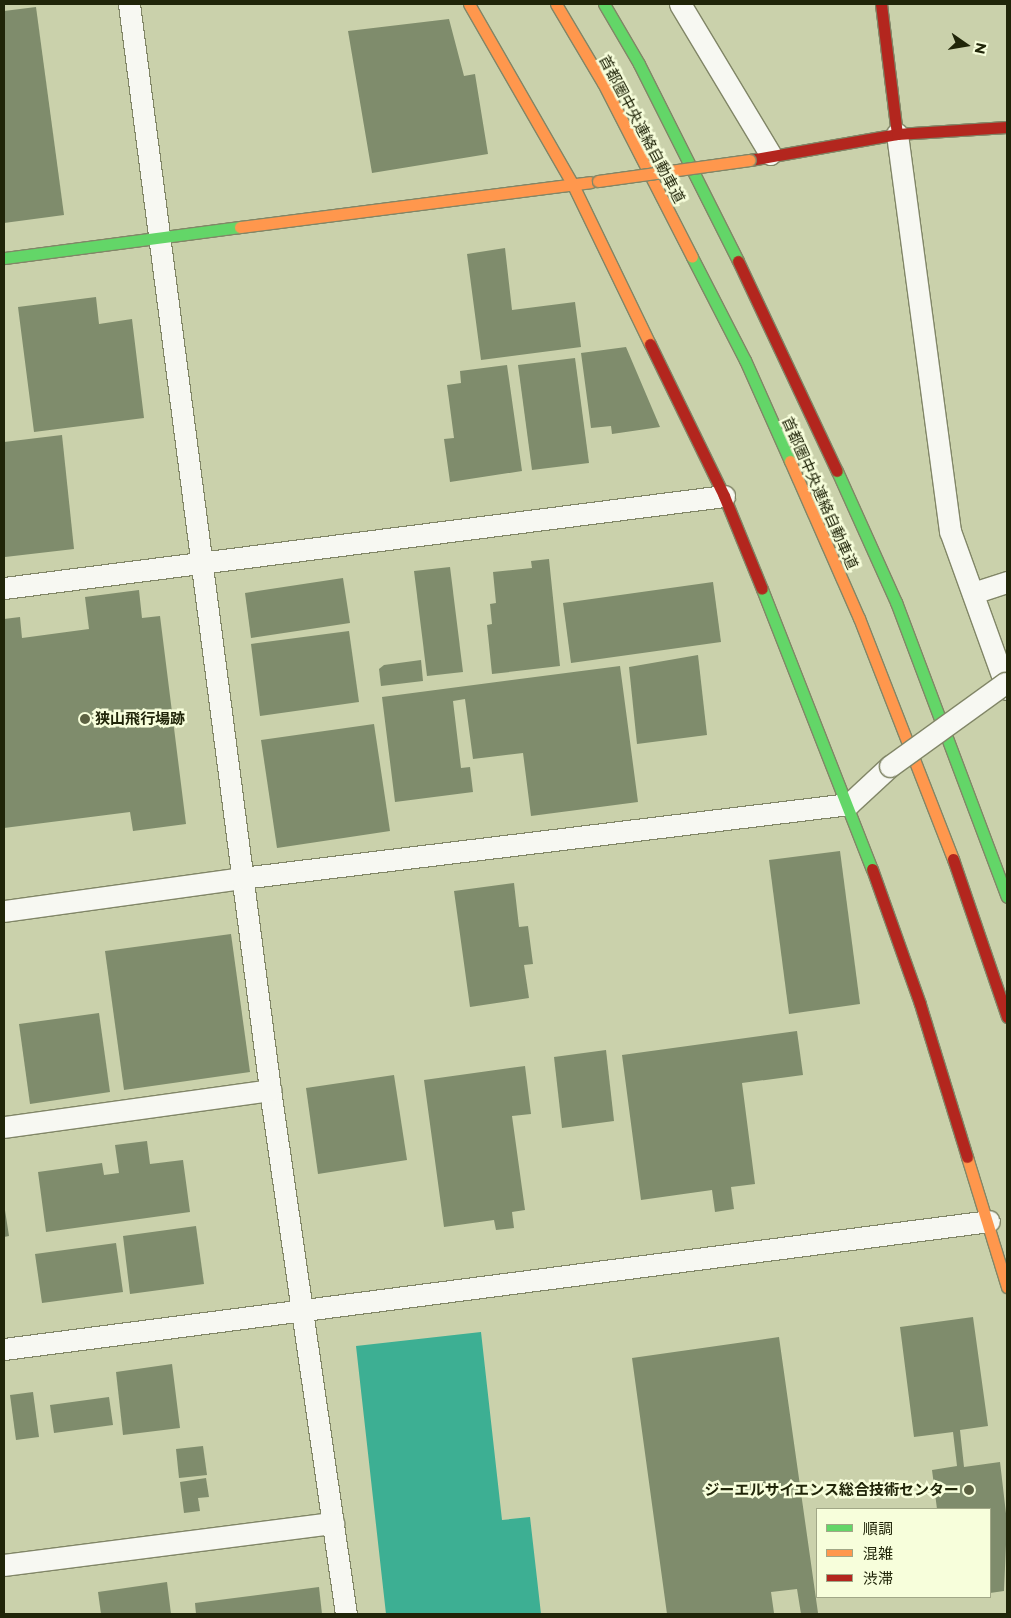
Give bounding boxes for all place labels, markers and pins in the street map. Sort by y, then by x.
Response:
place label: 狭山飛行場跡 [95,710,185,728]
marker: 狭山飛行場跡 [79,713,91,725]
place label: ジーエルサイエンス総合技術センター [704,1481,959,1499]
marker: ジーエルサイエンス総合技術センター [963,1484,975,1496]

